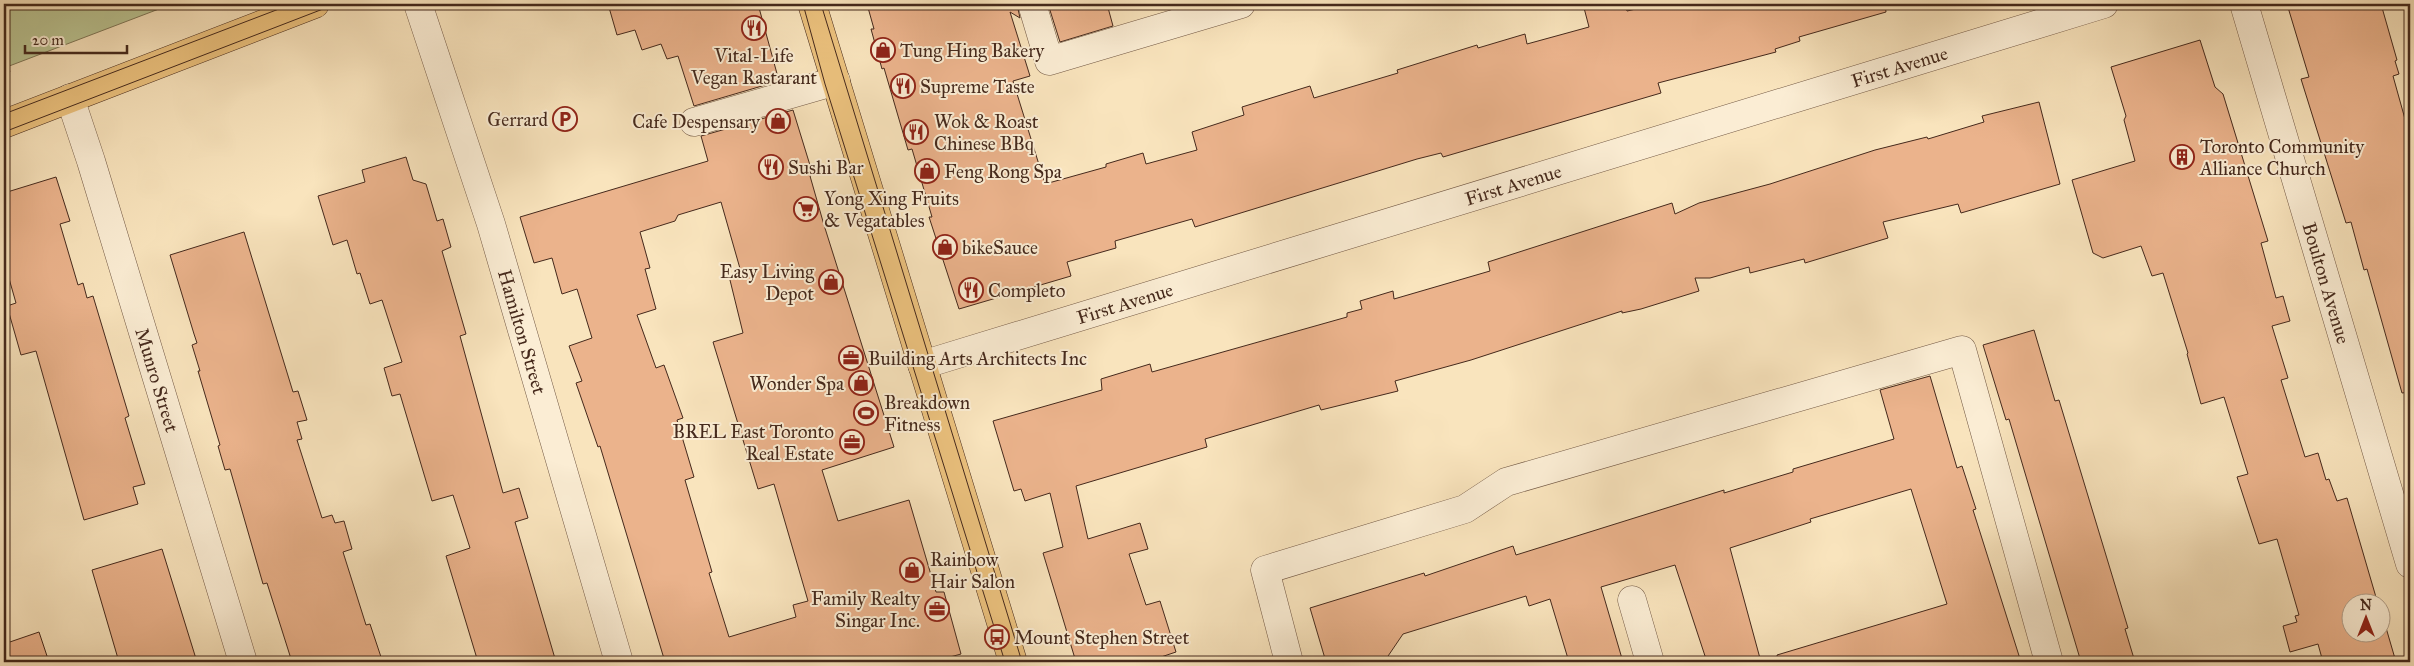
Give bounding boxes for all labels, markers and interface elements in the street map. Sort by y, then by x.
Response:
restaurant icon: Vital-Life Vegan Rastarant [741,15,767,41]
scale bar [25,22,128,54]
text: 20 m [32,31,64,49]
shop icon: Tung Hing Bakery [870,37,896,63]
place label: Tung Hing Bakery [900,39,1045,63]
street label: First Avenue [1848,41,1951,92]
place label: Vital-Life Vegan Rastarant [690,44,817,90]
restaurant icon: Supreme Taste [890,73,916,99]
place label: Supreme Taste [920,75,1035,98]
parking icon: Gerrard [552,106,578,132]
place label: Gerrard [487,108,548,131]
shop icon: Cafe Despensary [765,108,791,134]
place label: Cafe Despensary [632,110,761,133]
place label: Wok & Roast Chinese BBq [934,110,1039,156]
restaurant icon: Wok & Roast Chinese BBq [903,119,929,145]
place label: Toronto Community Alliance Church [2199,135,2365,180]
building icon: Toronto Community Alliance Church [2169,144,2195,170]
restaurant icon: Sushi Bar [758,154,784,180]
place label: Sushi Bar [788,156,864,179]
shop icon: Feng Rong Spa [914,158,940,184]
street label: First Avenue [1462,159,1564,210]
place label: Feng Rong Spa [944,160,1063,184]
place label: Yong Xing Fruits & Vegatables [824,187,959,233]
supermarket icon: Yong Xing Fruits & Vegatables [793,196,819,222]
street label: Boulton Avenue [2298,220,2356,346]
shop icon: bikeSauce [932,234,958,260]
place label: bikeSauce [962,236,1038,259]
place label: Easy Living Depot [720,260,814,305]
street label: Hamilton Street [493,267,552,397]
shop icon: Easy Living Depot [818,269,844,295]
restaurant icon: Completo [958,277,984,303]
street label: First Avenue [1074,277,1176,329]
place label: Completo [988,279,1066,302]
street label: Munro Street [131,325,184,435]
office icon: Building Arts Architects Inc [838,345,864,371]
place label: Building Arts Architects Inc [868,347,1087,371]
shop icon: Wonder Spa [848,370,874,396]
place label: Wonder Spa [750,372,845,395]
place label: Breakdown Fitness [884,391,970,436]
sports icon: Breakdown Fitness [853,400,879,426]
place label: BREL East Toronto Real Estate [673,420,834,465]
office icon: BREL East Toronto Real Estate [839,429,865,455]
place label: Rainbow Hair Salon [930,548,1015,593]
shop icon: Rainbow Hair Salon [899,557,925,583]
place label: Family Realty Singar Inc. [811,587,921,633]
north arrow [2342,594,2392,644]
office icon: Family Realty Singar Inc. [924,596,950,622]
text: N [2360,597,2372,614]
bus stop icon: Mount Stephen Street [984,624,1010,650]
place label: Mount Stephen Street [1014,626,1189,649]

